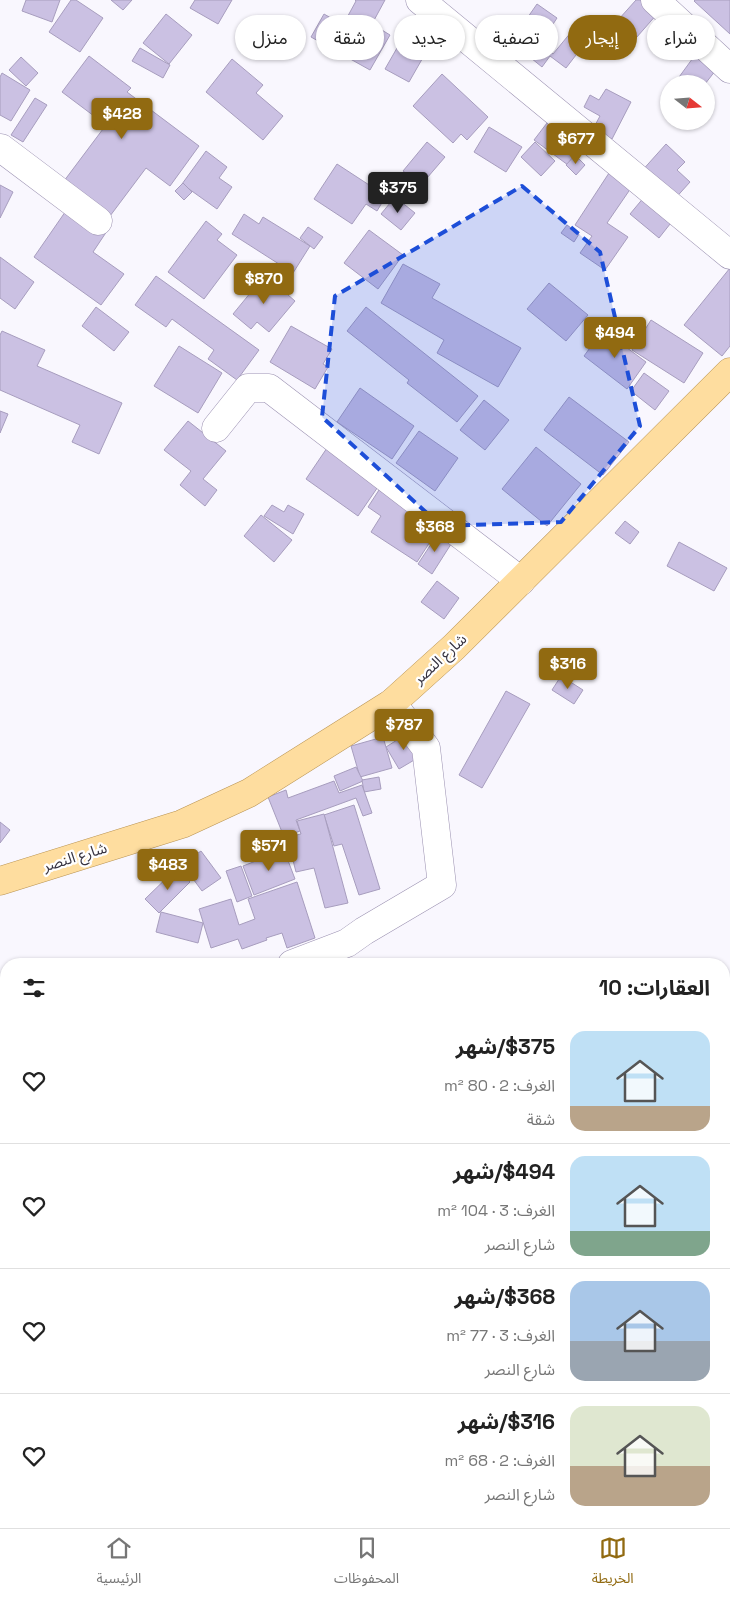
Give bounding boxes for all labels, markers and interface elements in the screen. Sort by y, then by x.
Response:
chip: منزل [235,15,306,60]
chip: شقة [316,15,384,60]
chip: جديد [394,15,465,60]
chip: تصفية [475,15,558,60]
chip: إيجار [568,15,637,60]
chip: شراء [647,15,715,60]
north arrow [660,75,715,130]
map controls [660,75,715,130]
pin: $428 [92,98,152,140]
text: $428 [103,103,141,124]
pin: $677 [546,122,606,165]
text: $677 [557,128,595,149]
pin: $375 [368,172,428,214]
text: $375 [379,177,417,198]
pin: $870 [234,262,294,305]
text: $870 [245,268,283,289]
pin: $494 [585,316,645,359]
text: $494 [595,322,635,343]
pin: $368 [405,510,465,553]
text: $368 [416,516,454,537]
street label: شارع النصر [408,629,472,691]
pin: $316 [538,648,598,690]
text: $316 [550,653,586,674]
pin: $787 [374,708,434,751]
text: $787 [386,714,422,735]
pin: $571 [239,830,299,872]
text: $571 [251,835,287,856]
street label: شارع النصر [40,838,110,878]
pin: $483 [138,848,198,891]
text: $483 [148,854,188,875]
icon: filters [20,974,48,1002]
text: العقارات: 10 [599,974,710,1001]
text: $375/شهر [456,1033,555,1060]
icon: home [610,1051,670,1111]
icon: heart [20,1067,48,1095]
text: الغرف: 2 · 80 m² [444,1075,555,1096]
text: شقة [527,1109,555,1130]
text: $494/شهر [453,1158,555,1185]
icon: home [610,1176,670,1236]
icon: heart [20,1192,48,1220]
text: الغرف: 3 · 104 m² [437,1200,555,1221]
text: شارع النصر [485,1234,555,1255]
text: $368/شهر [454,1283,555,1310]
icon: home [610,1301,670,1361]
icon: heart [20,1317,48,1345]
text: الغرف: 3 · 77 m² [446,1325,555,1346]
text: شارع النصر [485,1359,555,1380]
text: $316/شهر [458,1408,555,1435]
icon: home [610,1426,670,1486]
icon: heart [20,1442,48,1470]
text: الغرف: 2 · 68 m² [445,1450,555,1471]
text: شارع النصر [485,1484,555,1505]
tab: الرئيسية [96,1534,141,1593]
tab: المحفوظات [334,1534,399,1593]
tab: الخريطة [592,1534,634,1593]

